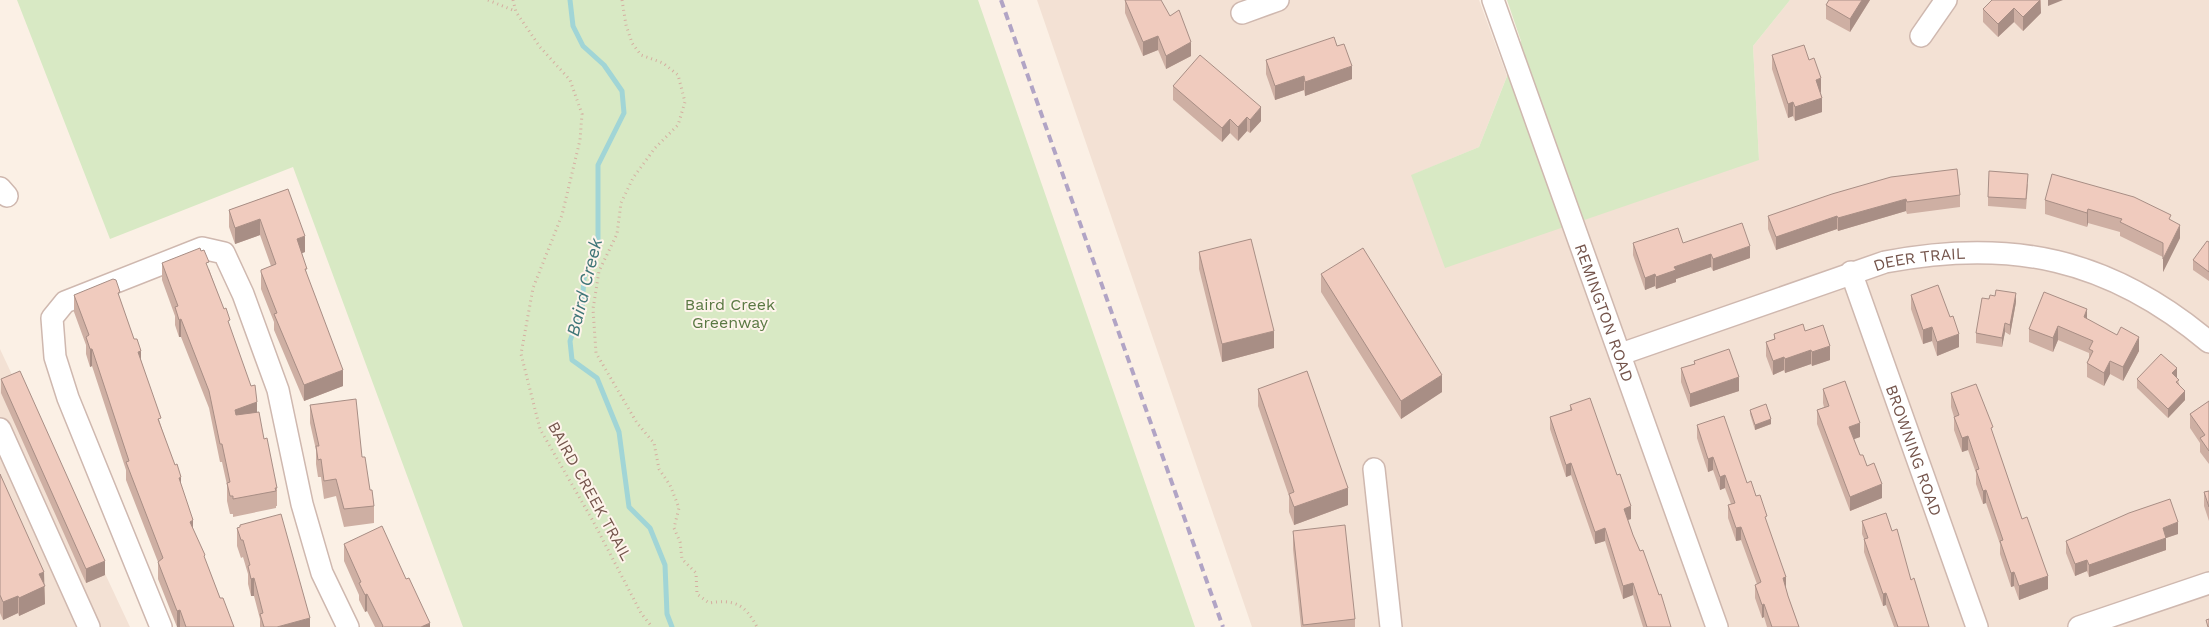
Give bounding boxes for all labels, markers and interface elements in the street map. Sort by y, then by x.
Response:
water label: Baird Creek [562,235,607,338]
street label: REMINGTON ROAD [1571,241,1638,384]
street label: DEER TRAIL [1871,243,1966,275]
park label: Baird Creek Greenway [685,295,775,332]
street label: BROWNING ROAD [1882,382,1946,518]
street label: BAIRD CREEK TRAIL [544,418,636,564]

